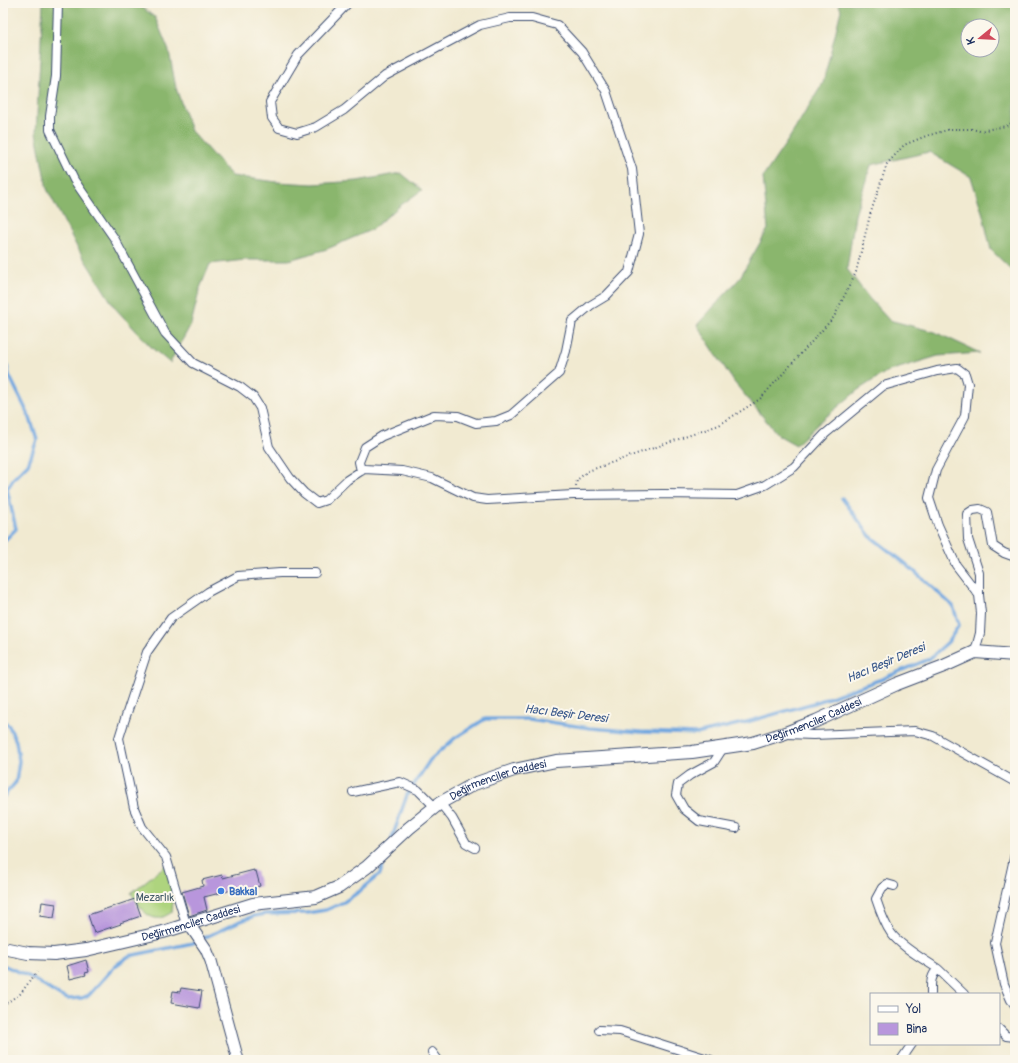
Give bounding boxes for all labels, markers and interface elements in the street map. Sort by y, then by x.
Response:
north arrow [960,18,1000,58]
text: K [964,35,978,46]
water label: Hacı Beşir Deresi [845,639,929,686]
street label: Değirmenciler Caddesi [764,695,863,745]
water label: Hacı Beşir Deresi [524,701,610,727]
street label: Değirmenciler Caddesi [447,757,547,803]
place label: Bakkal [229,885,258,898]
marker: Bakkal [216,886,226,896]
park label: Mezarlık [136,891,175,904]
street label: Değirmenciler Caddesi [140,902,242,943]
legend [870,993,1000,1045]
text: Yol [905,1002,921,1017]
text: Bina [906,1022,928,1037]

